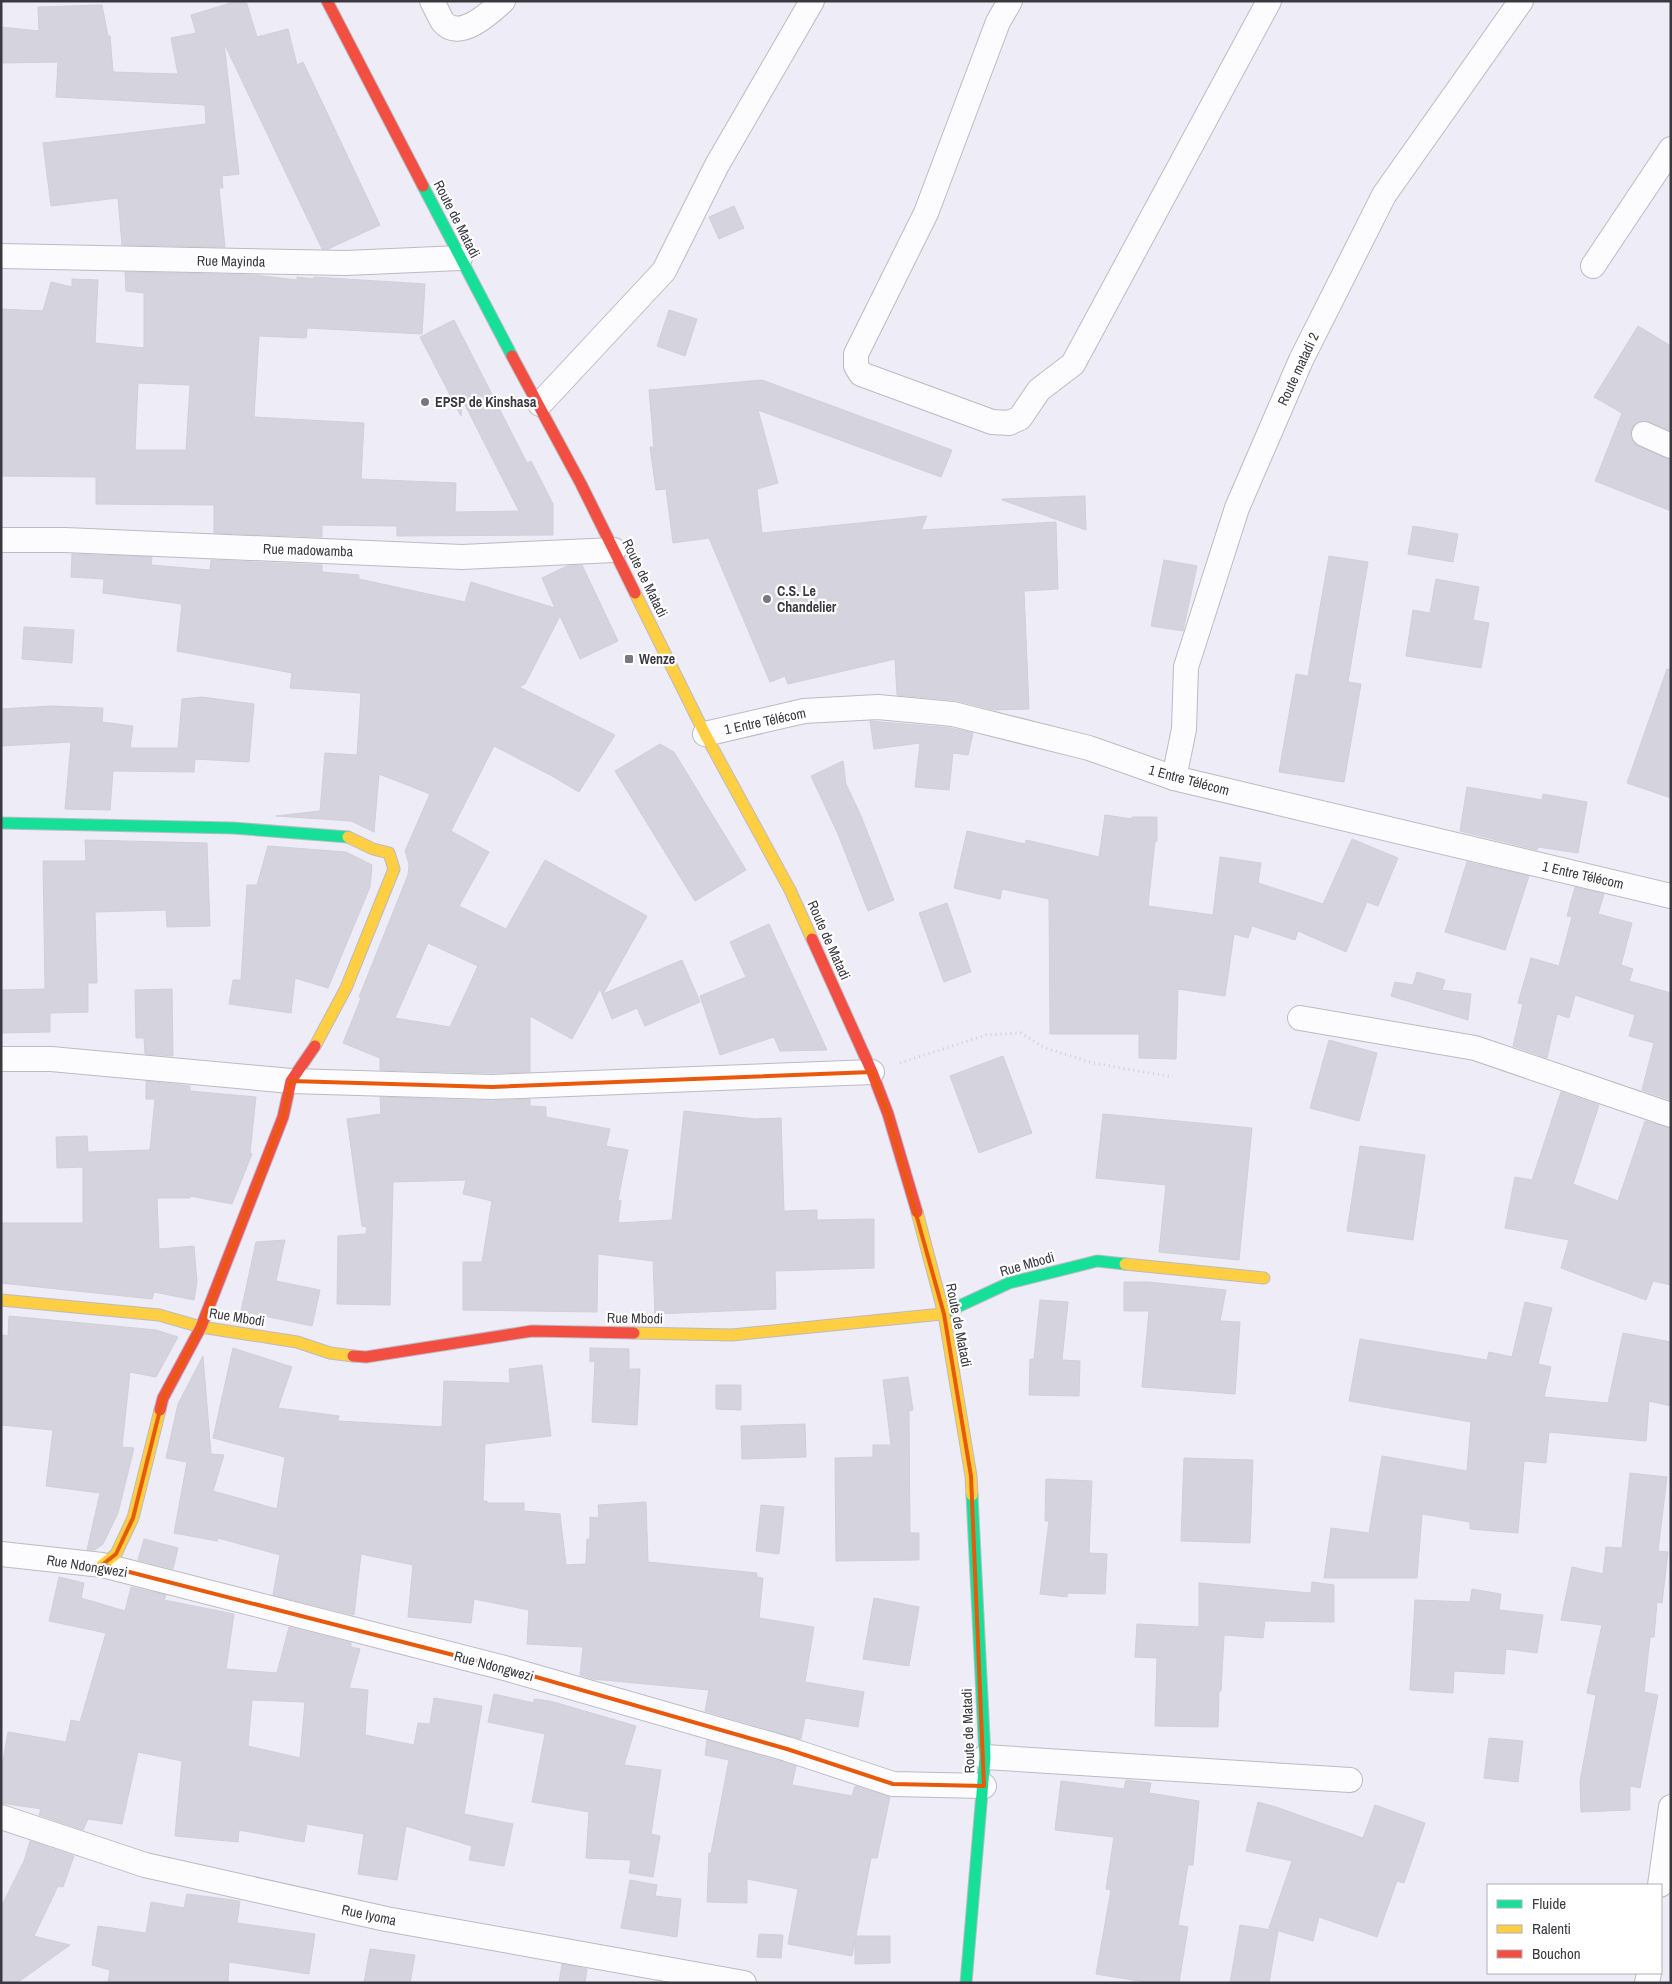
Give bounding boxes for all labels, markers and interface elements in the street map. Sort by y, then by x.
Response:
street label: Route de Matadi [430,177,484,261]
street label: Rue Mayinda [197,251,266,271]
street label: Route matadi 2 [1273,330,1323,408]
place label: EPSP de Kinshasa [435,393,537,411]
marker: EPSP de Kinshasa [419,396,431,408]
street label: Route de Matadi [618,536,672,620]
street label: Rue madowamba [263,539,354,561]
place label: C.S. Le Chandelier [777,582,837,616]
marker: C.S. Le Chandelier [761,593,773,605]
place label: Wenze [639,650,675,668]
marker: Wenze [623,653,635,665]
street label: 1 Entre Télécom [723,704,807,738]
street label: 1 Entre Télécom [1147,761,1231,799]
street label: 1 Entre Télécom [1541,857,1625,893]
street label: Route de Matadi [804,898,854,982]
street label: Rue Mbodi [998,1248,1056,1280]
street label: Route de Matadi [942,1282,976,1368]
street label: Rue Mbodi [208,1304,266,1330]
street label: Rue Mbodi [607,1309,663,1327]
street label: Rue Ndongwezi [45,1551,129,1581]
street label: Rue Ndongwezi [452,1647,536,1685]
street label: Route de Matadi [958,1688,978,1774]
legend [1487,1884,1662,1974]
text: Fluide [1532,1893,1566,1914]
street label: Rue Iyoma [340,1900,399,1930]
text: Ralenti [1532,1918,1571,1939]
text: Bouchon [1532,1943,1581,1964]

